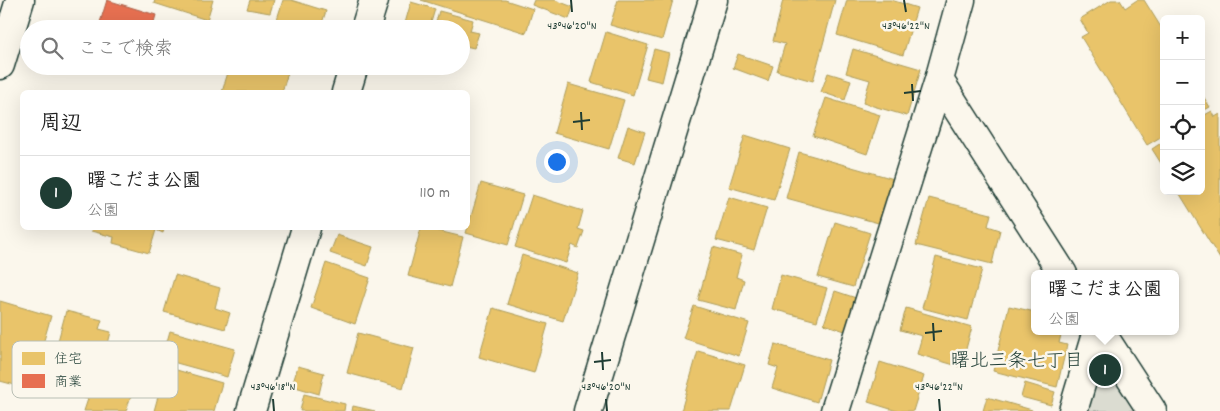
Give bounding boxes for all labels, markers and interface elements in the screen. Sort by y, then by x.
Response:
map controls [1160,15,1205,195]
button: + [1160,15,1205,60]
text: 43°46'20"N [547,18,597,35]
text: 43°46'22"N [882,18,930,35]
search box [20,20,470,75]
icon: search [38,34,66,62]
text: ここで検索 [78,37,173,64]
button: − [1160,60,1205,105]
button: locate [1160,105,1205,150]
text: 周辺 [40,110,82,140]
your location [544,149,570,175]
button: layers [1160,150,1205,195]
text: 曙こだま公園 [87,169,201,196]
text: 1 [54,182,58,205]
text: 110 m [420,182,450,205]
text: 公園 [87,200,119,223]
popup [1031,270,1179,335]
text: 曙こだま公園 [1048,278,1162,305]
text: 公園 [1048,309,1080,332]
legend [12,341,178,398]
district label: 曙北三条七丁目 [950,349,1084,376]
text: 住宅 [54,350,82,370]
pin: 1 [1089,351,1121,389]
text: 商業 [54,373,82,393]
text: 43°46'18"N [250,379,296,396]
text: 43°46'20"N [581,379,631,396]
text: 43°46'22"N [915,379,963,396]

